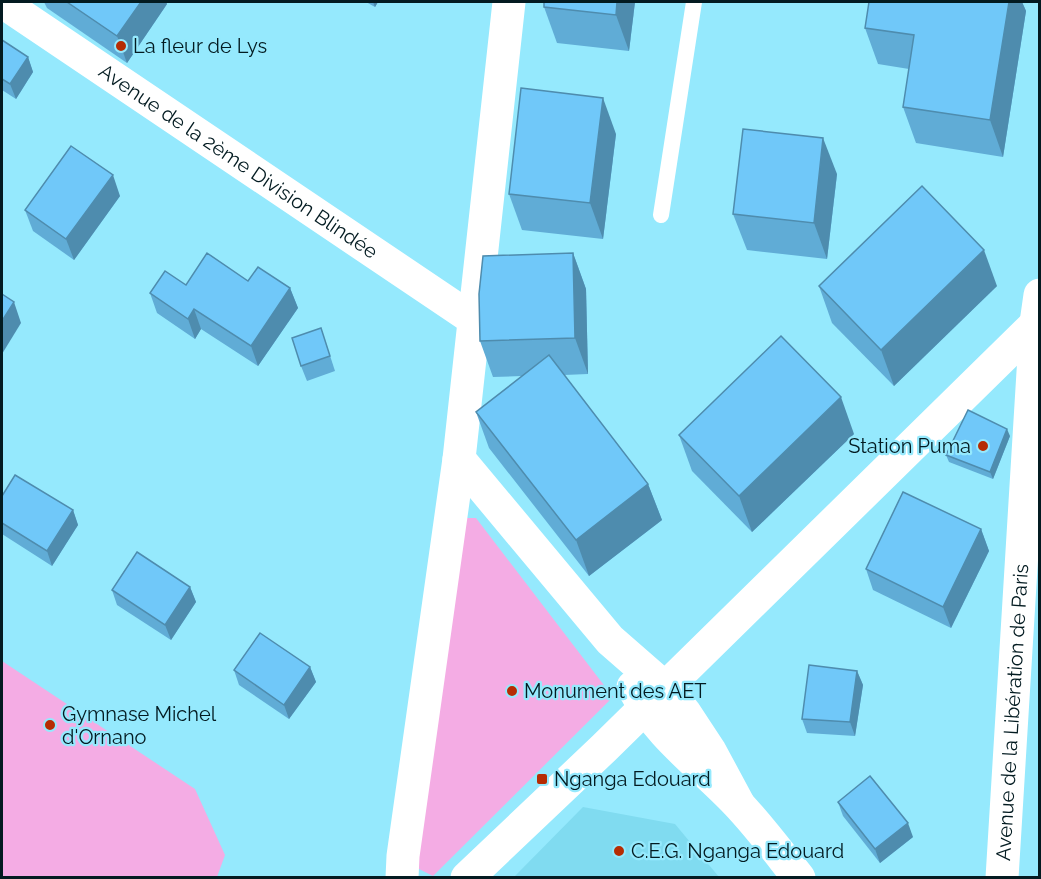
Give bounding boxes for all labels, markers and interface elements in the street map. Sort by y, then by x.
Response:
place label: La fleur de Lys [133,34,267,58]
marker: La fleur de Lys [114,39,128,53]
street label: Avenue de la 2ème Division Blindée [94,59,382,264]
place label: Station Puma [848,434,971,458]
marker: Station Puma [976,439,990,453]
street label: Avenue de la Libération de Paris [991,563,1033,862]
place label: Monument des AET [524,679,707,703]
marker: Monument des AET [505,684,519,698]
place label: Gymnase Michel d'Ornano [62,702,217,749]
marker: Gymnase Michel d'Ornano [43,718,57,732]
place label: Nganga Edouard [554,767,711,791]
marker: Nganga Edouard [535,772,549,786]
place label: C.E.G. Nganga Edouard [631,839,844,863]
marker: C.E.G. Nganga Edouard [612,844,626,858]

